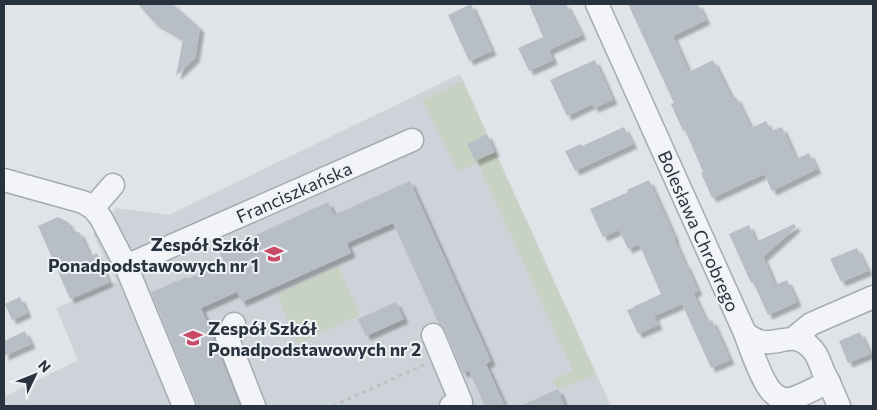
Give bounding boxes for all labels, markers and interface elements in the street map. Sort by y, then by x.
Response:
street label: Bolesława Chrobrego [654,147,744,315]
street label: Franciszkańska [233,157,355,227]
place label: Zespół Szkół Ponadpodstawowych nr 1 [48,233,260,276]
school or university icon: Zespół Szkół Ponadpodstawowych nr 1 [263,243,285,265]
place label: Zespół Szkół Ponadpodstawowych nr 2 [208,317,421,360]
school or university icon: Zespół Szkół Ponadpodstawowych nr 2 [182,327,204,349]
north arrow [10,350,60,400]
text: N [35,356,55,375]

